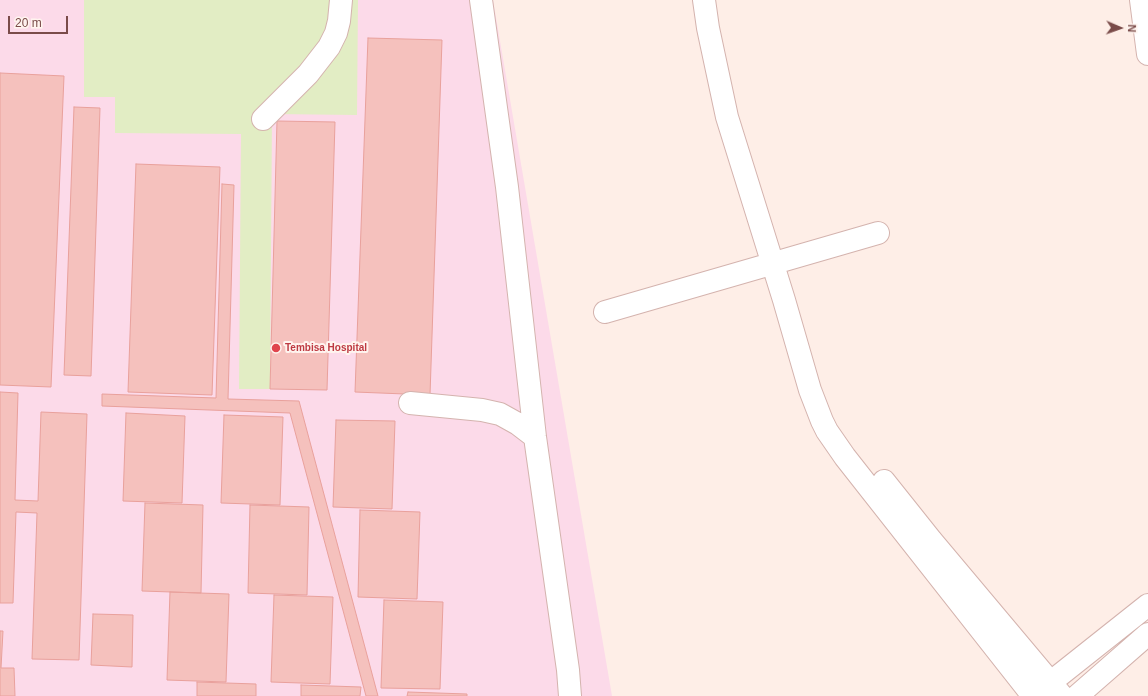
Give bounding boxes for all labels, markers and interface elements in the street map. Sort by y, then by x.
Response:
scale bar [10,8,70,34]
north arrow [1100,8,1140,48]
text: 20 m [15,16,42,30]
text: N [1126,24,1138,33]
marker: Tembisa Hospital [270,342,282,354]
place label: Tembisa Hospital [285,342,367,354]

